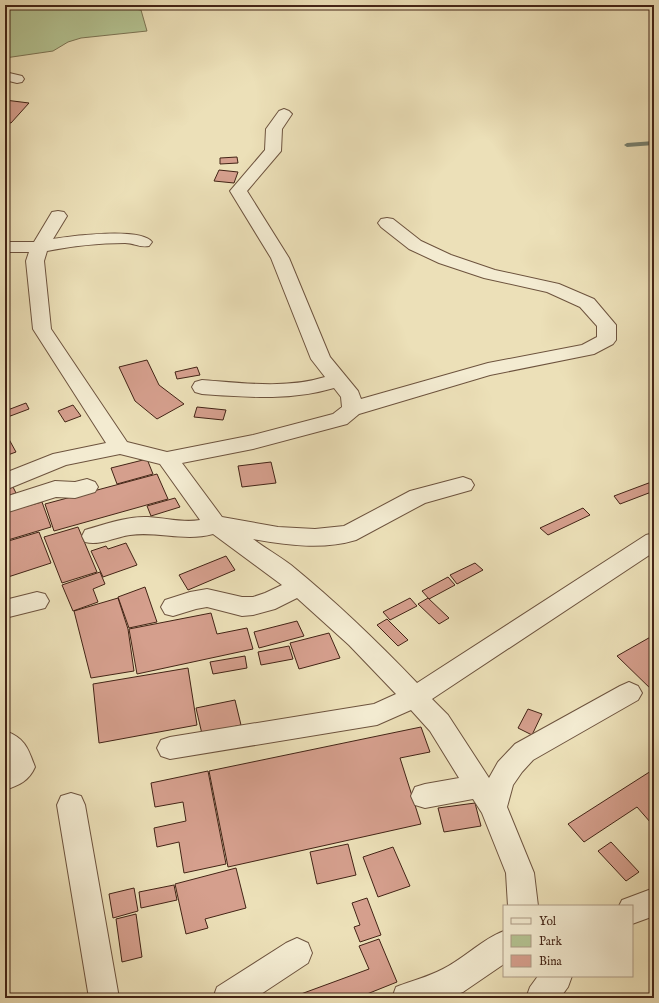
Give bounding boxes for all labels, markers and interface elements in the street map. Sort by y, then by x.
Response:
legend [503,905,633,977]
text: Yol [539,914,557,929]
text: Park [539,934,562,949]
text: Bina [539,954,563,969]

